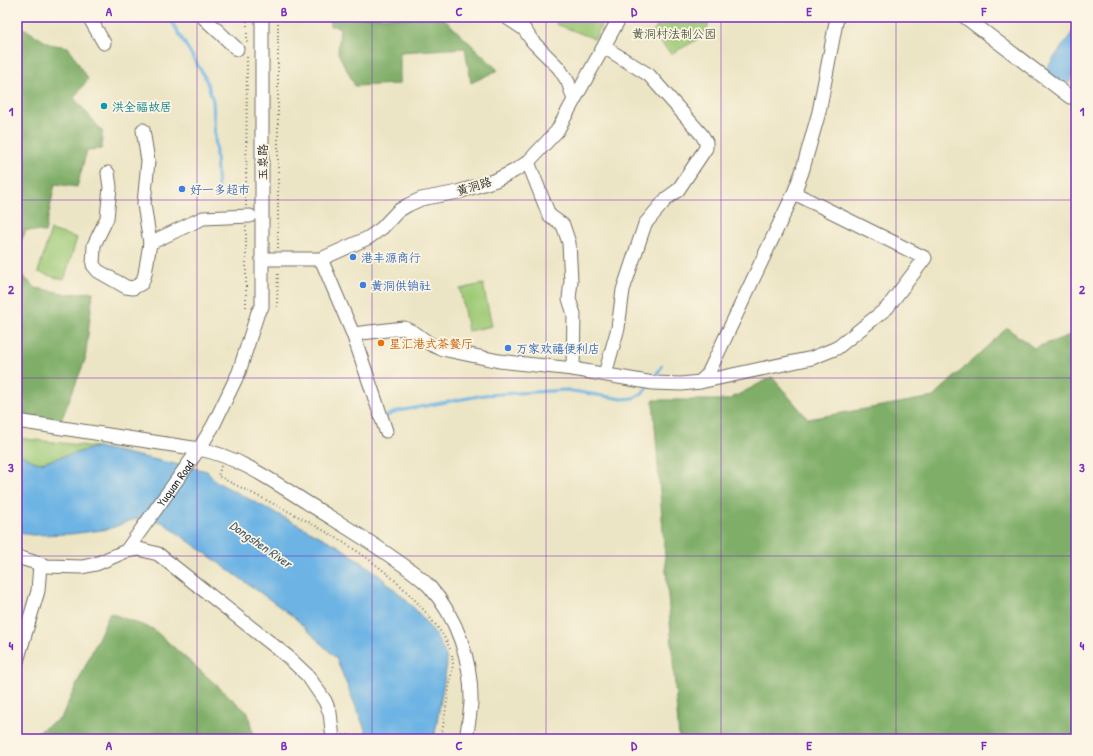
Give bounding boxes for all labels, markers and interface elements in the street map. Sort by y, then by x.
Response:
text: A [106,2,113,20]
text: B [281,2,288,20]
text: C [455,2,463,20]
text: D [631,2,638,20]
text: E [806,2,812,20]
text: F [981,2,988,20]
park label: 黄洞村法制公园 [632,25,716,42]
place label: 洪全福故居 [112,98,172,115]
marker: 洪全福故居 [99,101,109,111]
text: 1 [9,102,14,120]
text: 1 [1080,102,1085,120]
street label: 玉泉路 [254,144,271,180]
street label: 黄洞路 [454,173,494,199]
place label: 好一多超市 [190,181,250,198]
marker: 好一多超市 [177,184,187,194]
place label: 港丰源商行 [361,249,421,266]
marker: 港丰源商行 [348,252,358,262]
place label: 黄洞供销社 [371,277,431,294]
text: 2 [8,280,15,298]
marker: 黄洞供销社 [358,280,368,290]
text: 2 [1079,280,1086,298]
place label: 星汇港式茶餐厅 [389,335,473,352]
marker: 星汇港式茶餐厅 [376,338,386,348]
place label: 万家欢禧便利店 [516,340,600,357]
marker: 万家欢禧便利店 [503,343,513,353]
street label: Yuquan Road [152,456,197,510]
text: 3 [8,458,14,476]
text: 3 [1079,458,1085,476]
water label: Dongshen River [226,516,297,574]
text: 4 [9,636,14,654]
text: 4 [1080,636,1085,654]
text: A [106,736,113,754]
text: B [281,736,288,754]
text: C [455,736,463,754]
text: D [631,736,638,754]
text: E [806,736,812,754]
text: F [981,736,988,754]

